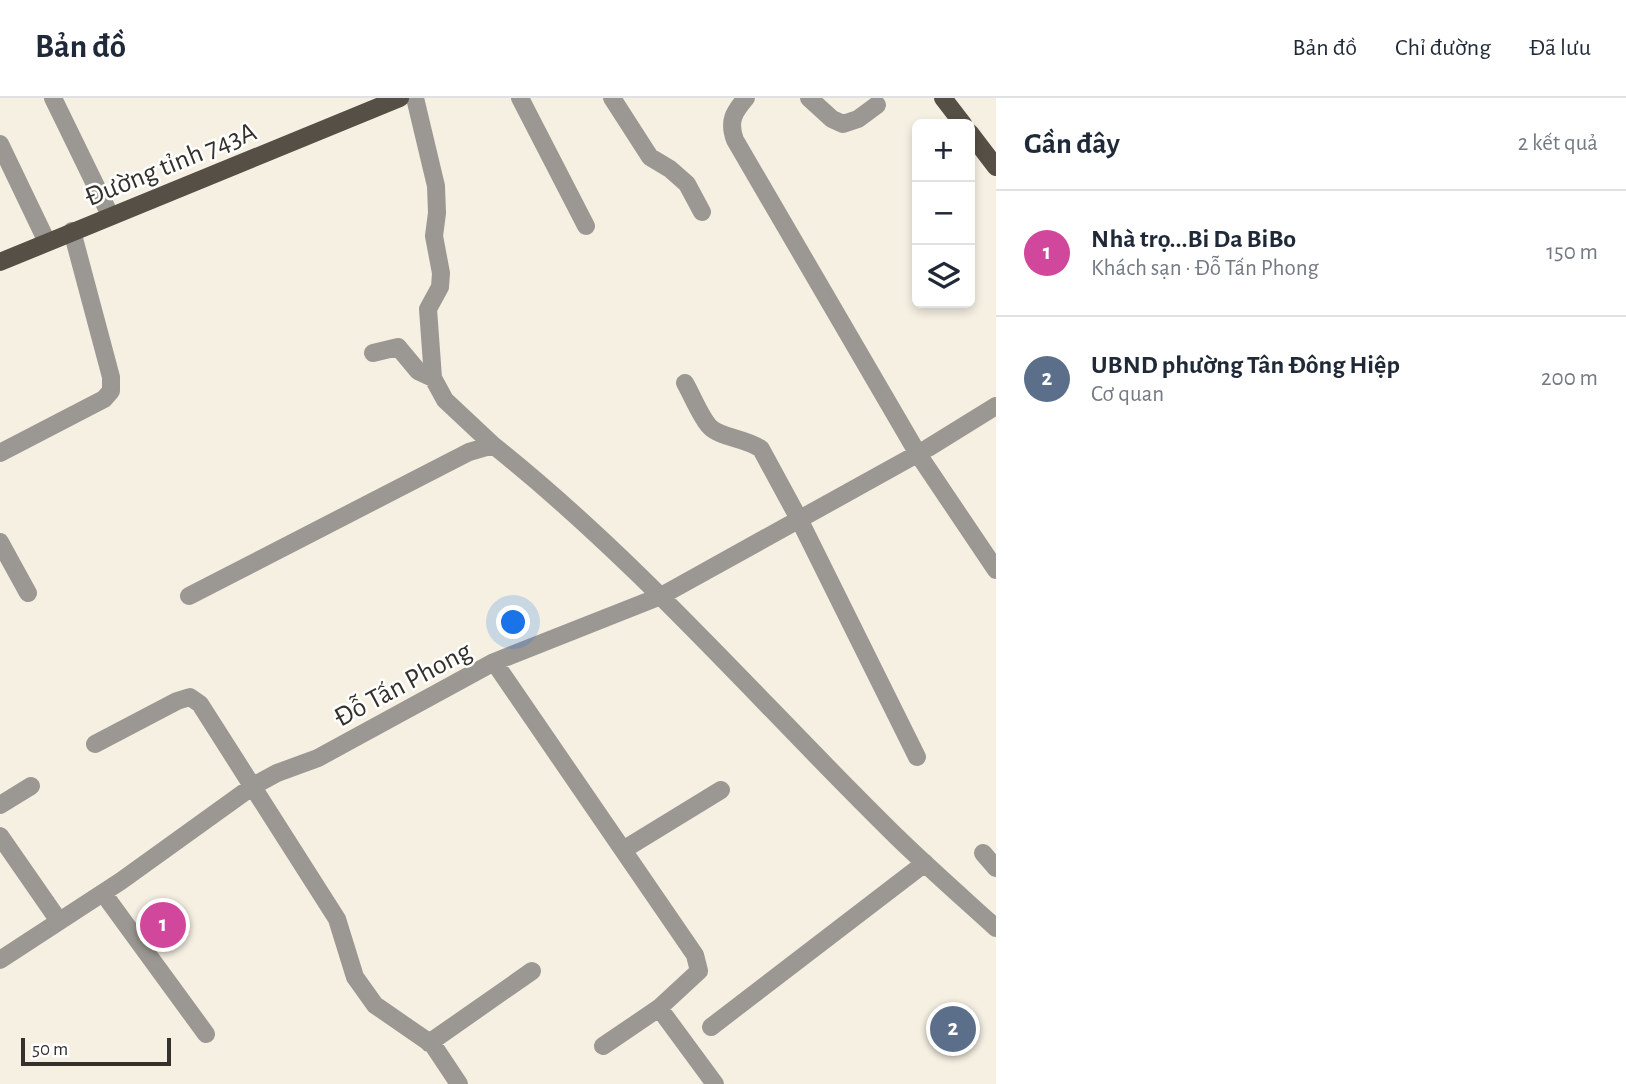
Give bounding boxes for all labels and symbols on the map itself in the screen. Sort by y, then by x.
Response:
street label: Đường tỉnh 743A [81,118,261,212]
your location [496,605,530,639]
street label: Đỗ Tấn Phong [329,636,477,733]
pin: 1 [140,899,186,951]
pin: 2 [930,1003,976,1055]
scale bar [21,1035,172,1067]

